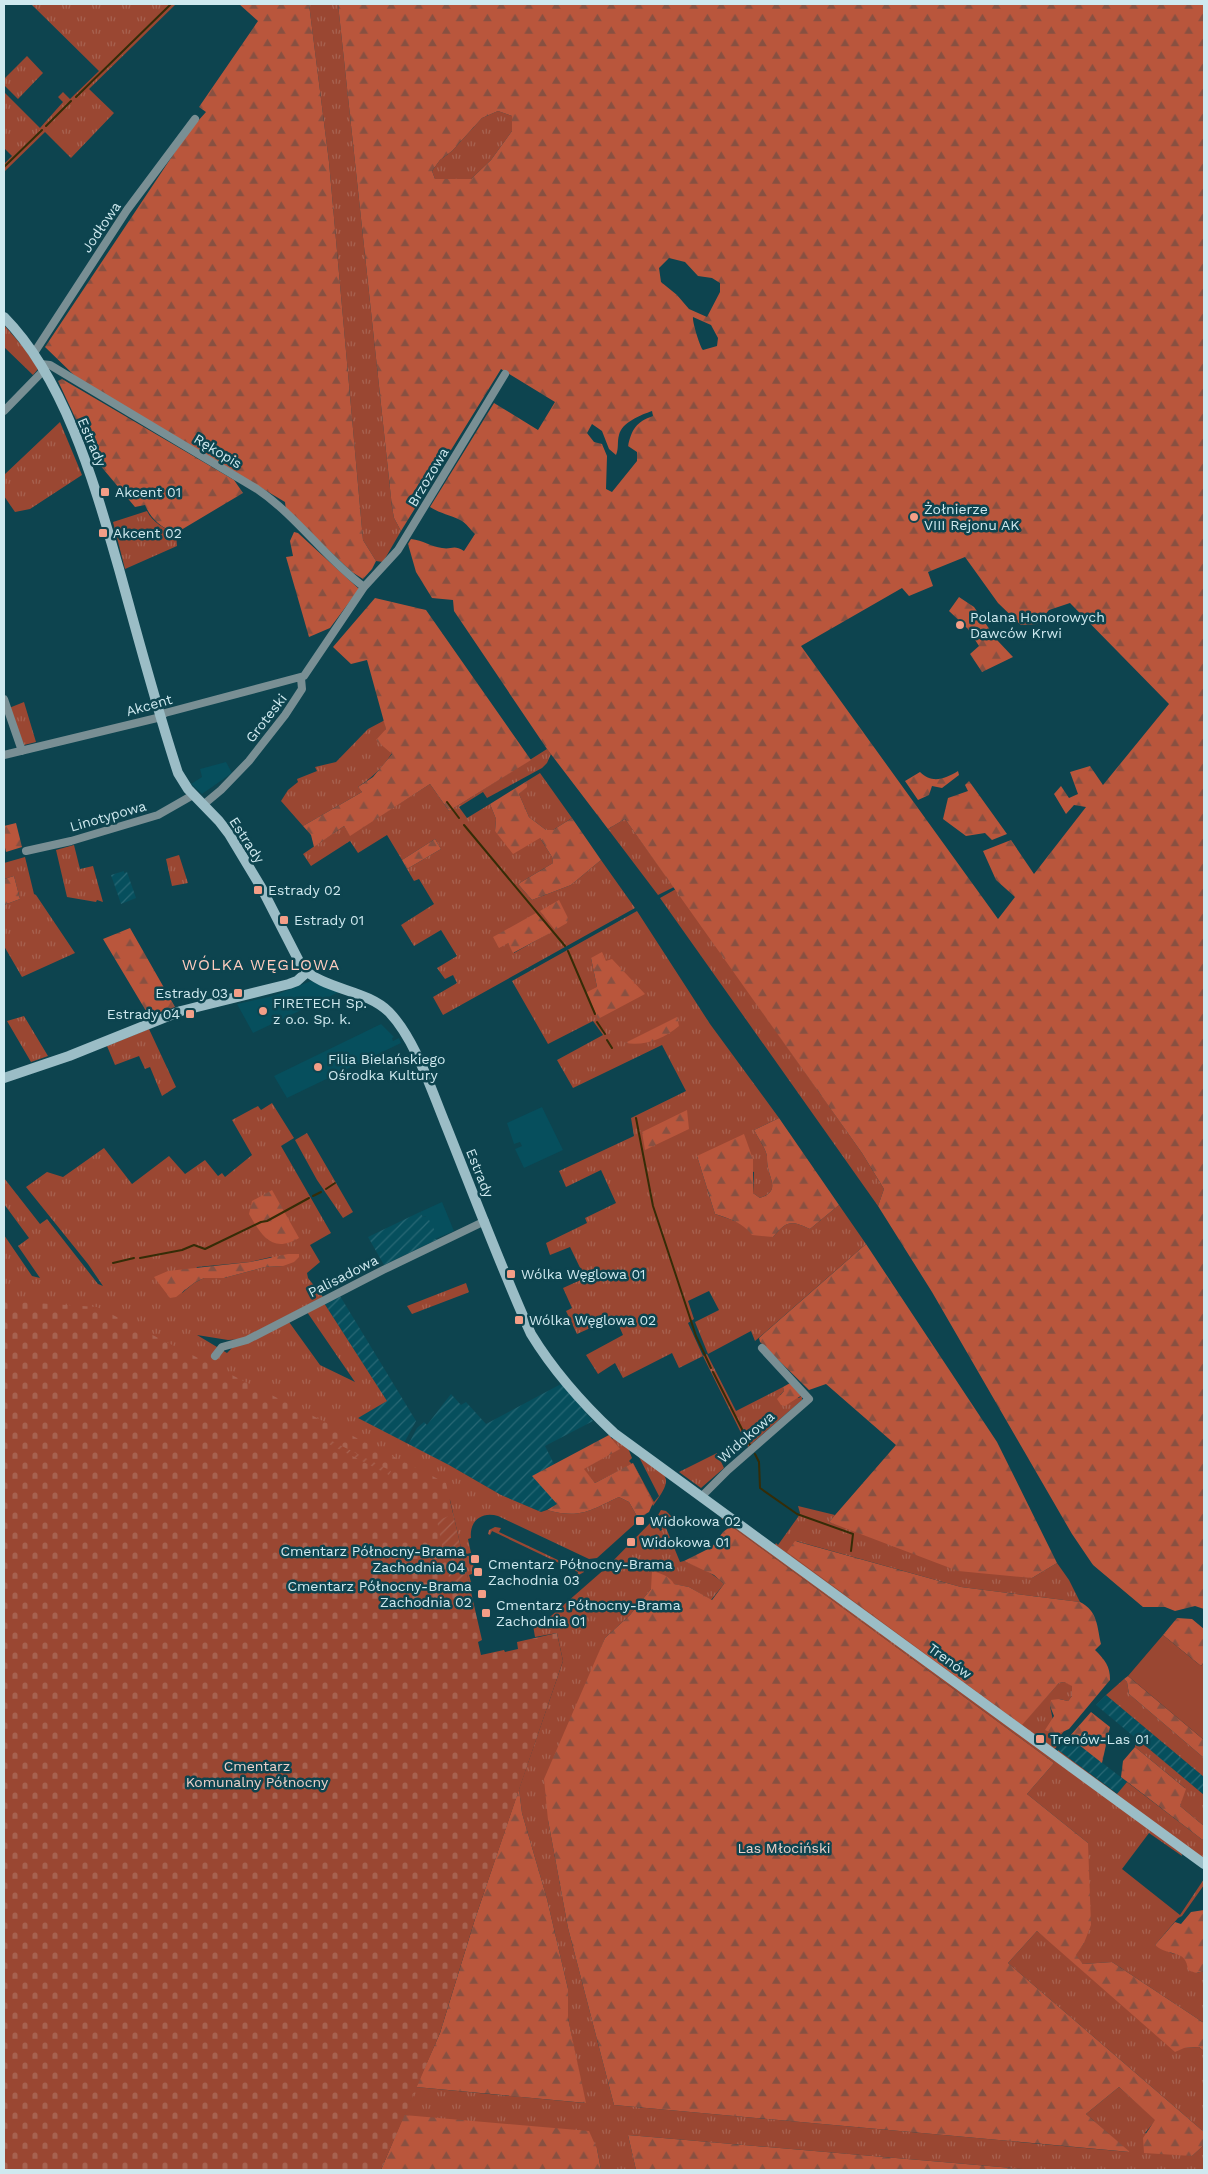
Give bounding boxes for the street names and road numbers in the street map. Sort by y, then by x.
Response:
street label: Jodłowa [78,198,124,255]
street label: Estrady [75,415,110,470]
street label: Rękopis [191,430,245,472]
street label: Brzozowa [404,445,452,509]
street label: Akcent [124,691,174,719]
street label: Groteski [242,691,290,745]
street label: Linotypowa [68,797,148,835]
street label: Estrady [226,814,268,867]
street label: Estrady [463,1146,497,1201]
street label: Palisadowa [305,1252,381,1300]
street label: Widokowa [714,1408,778,1466]
street label: Trenów [925,1640,975,1682]

